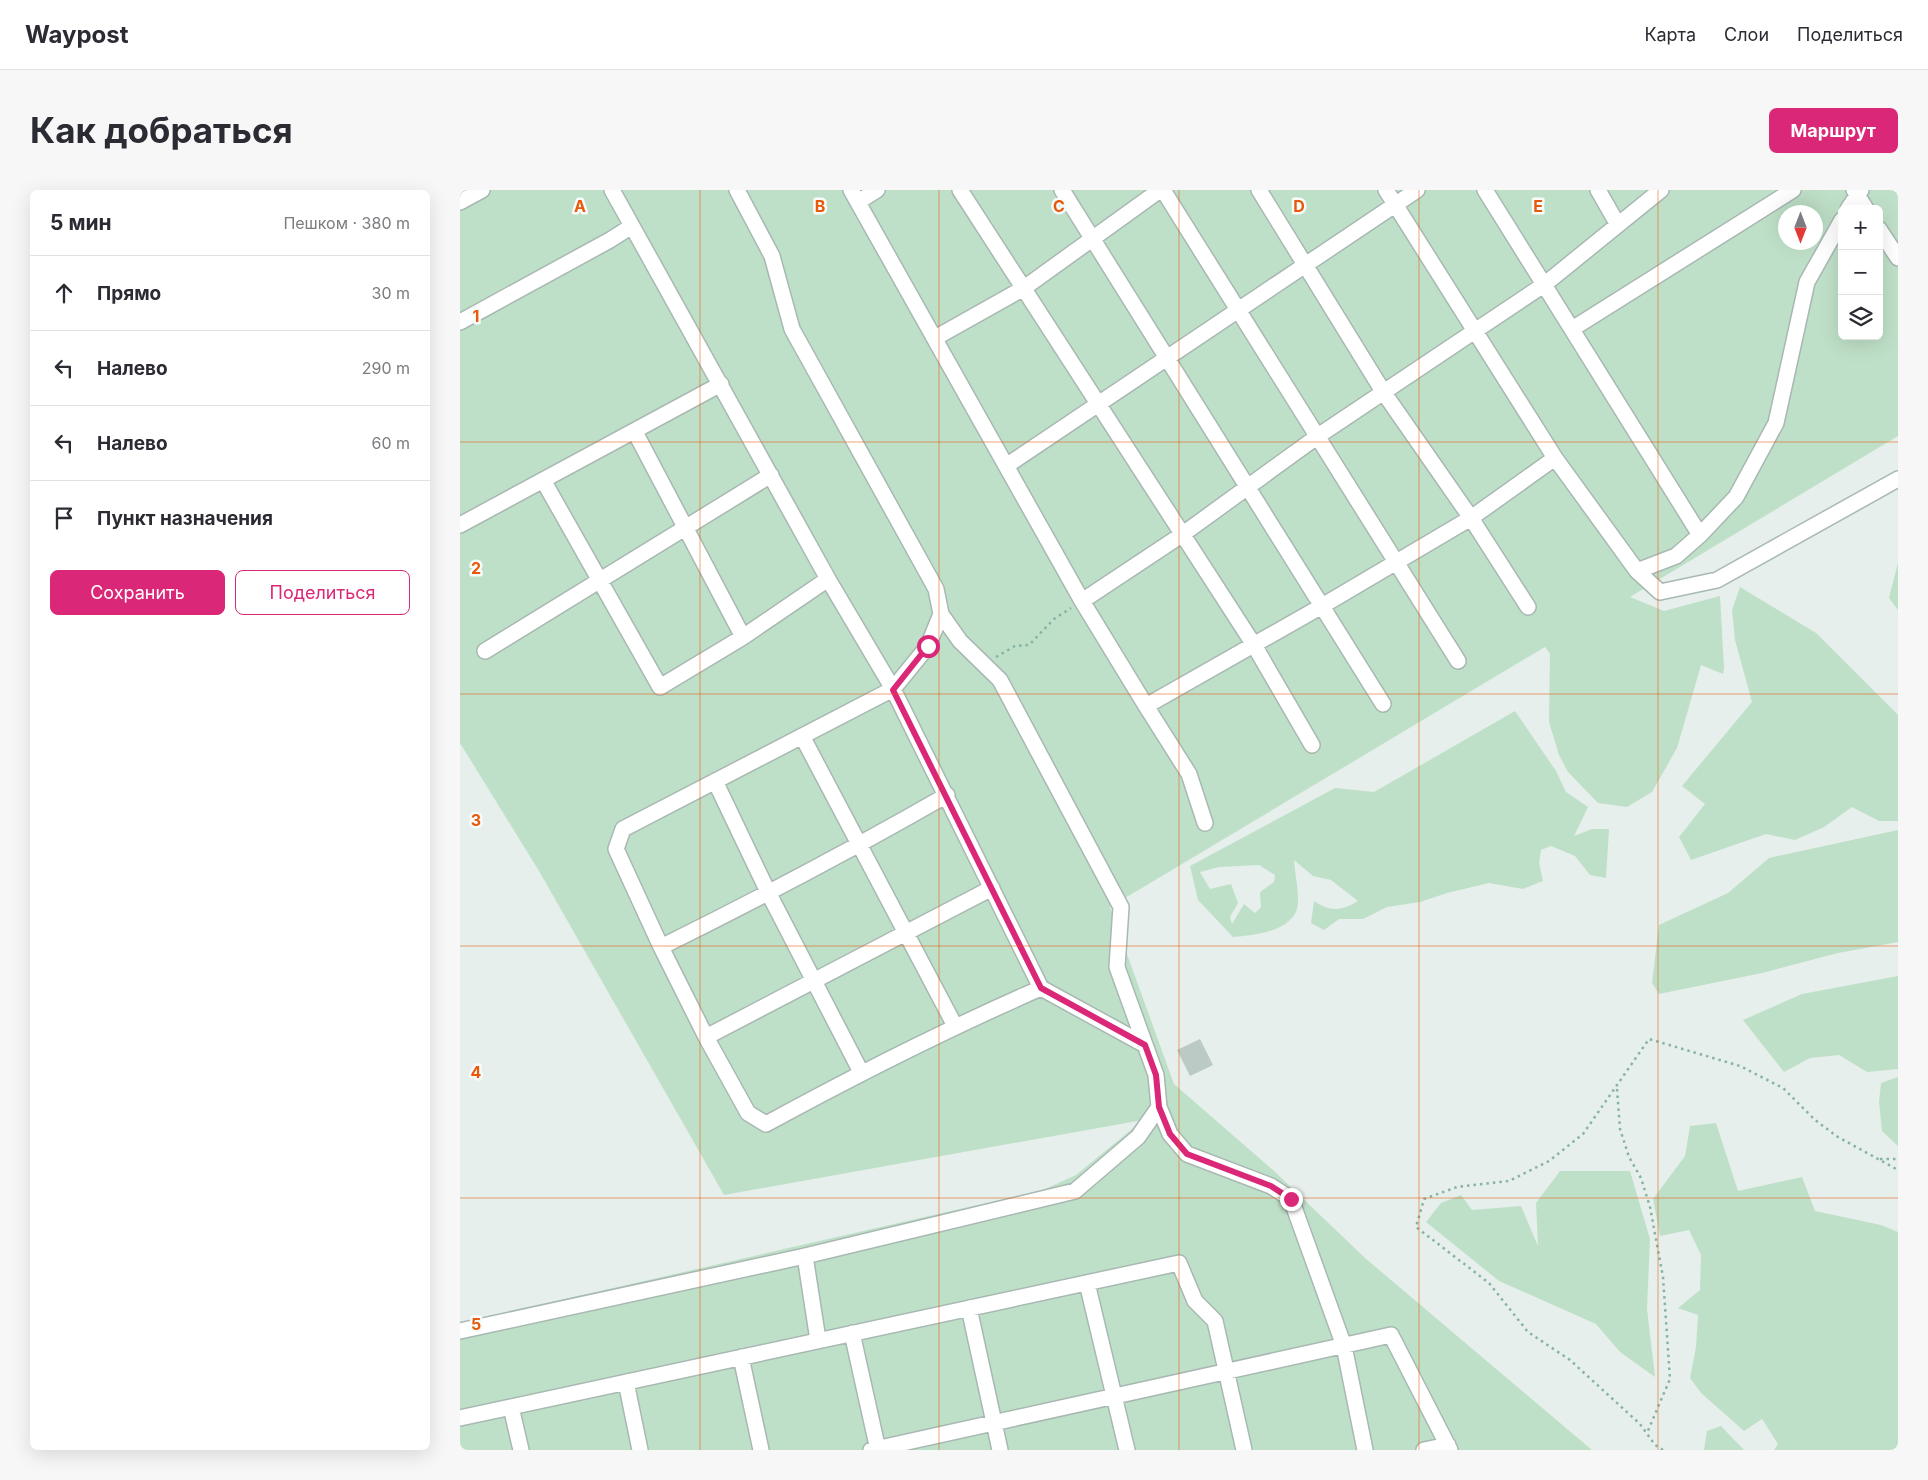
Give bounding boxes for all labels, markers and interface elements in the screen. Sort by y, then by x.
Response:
text: Waypost [25,20,129,49]
text: Карта [1644,24,1696,45]
text: Слои [1724,24,1769,45]
text: Поделиться [1797,24,1903,45]
button: Маршрут [1769,108,1898,153]
text: Как добраться [30,109,293,151]
text: A [574,196,586,216]
text: B [815,196,825,216]
text: C [1053,196,1065,216]
text: D [1293,196,1305,216]
text: E [1533,196,1543,216]
north arrow [1778,205,1823,250]
map controls [1838,205,1883,340]
button: + [1838,205,1883,250]
text: 5 мин [50,210,112,235]
text: Пешком · 380 m [283,213,410,233]
button: − [1838,250,1883,295]
icon: ahead [50,279,78,307]
text: Прямо [97,282,161,305]
text: 30 m [372,283,410,303]
button: layers [1838,295,1883,340]
text: 1 [473,306,479,326]
icon: left [50,354,78,382]
text: Налево [97,357,168,380]
text: 290 m [362,358,410,378]
icon: left [50,429,78,457]
text: Налево [97,432,168,455]
text: 60 m [371,433,410,453]
icon: arrive [50,504,78,532]
text: Пункт назначения [97,507,273,530]
text: 2 [471,558,481,578]
button: Сохранить [50,570,225,615]
button: Поделиться [235,570,410,615]
route start [917,635,940,658]
text: 3 [471,810,481,830]
text: 4 [471,1062,482,1082]
route end [1280,1188,1303,1211]
text: 5 [471,1314,481,1334]

